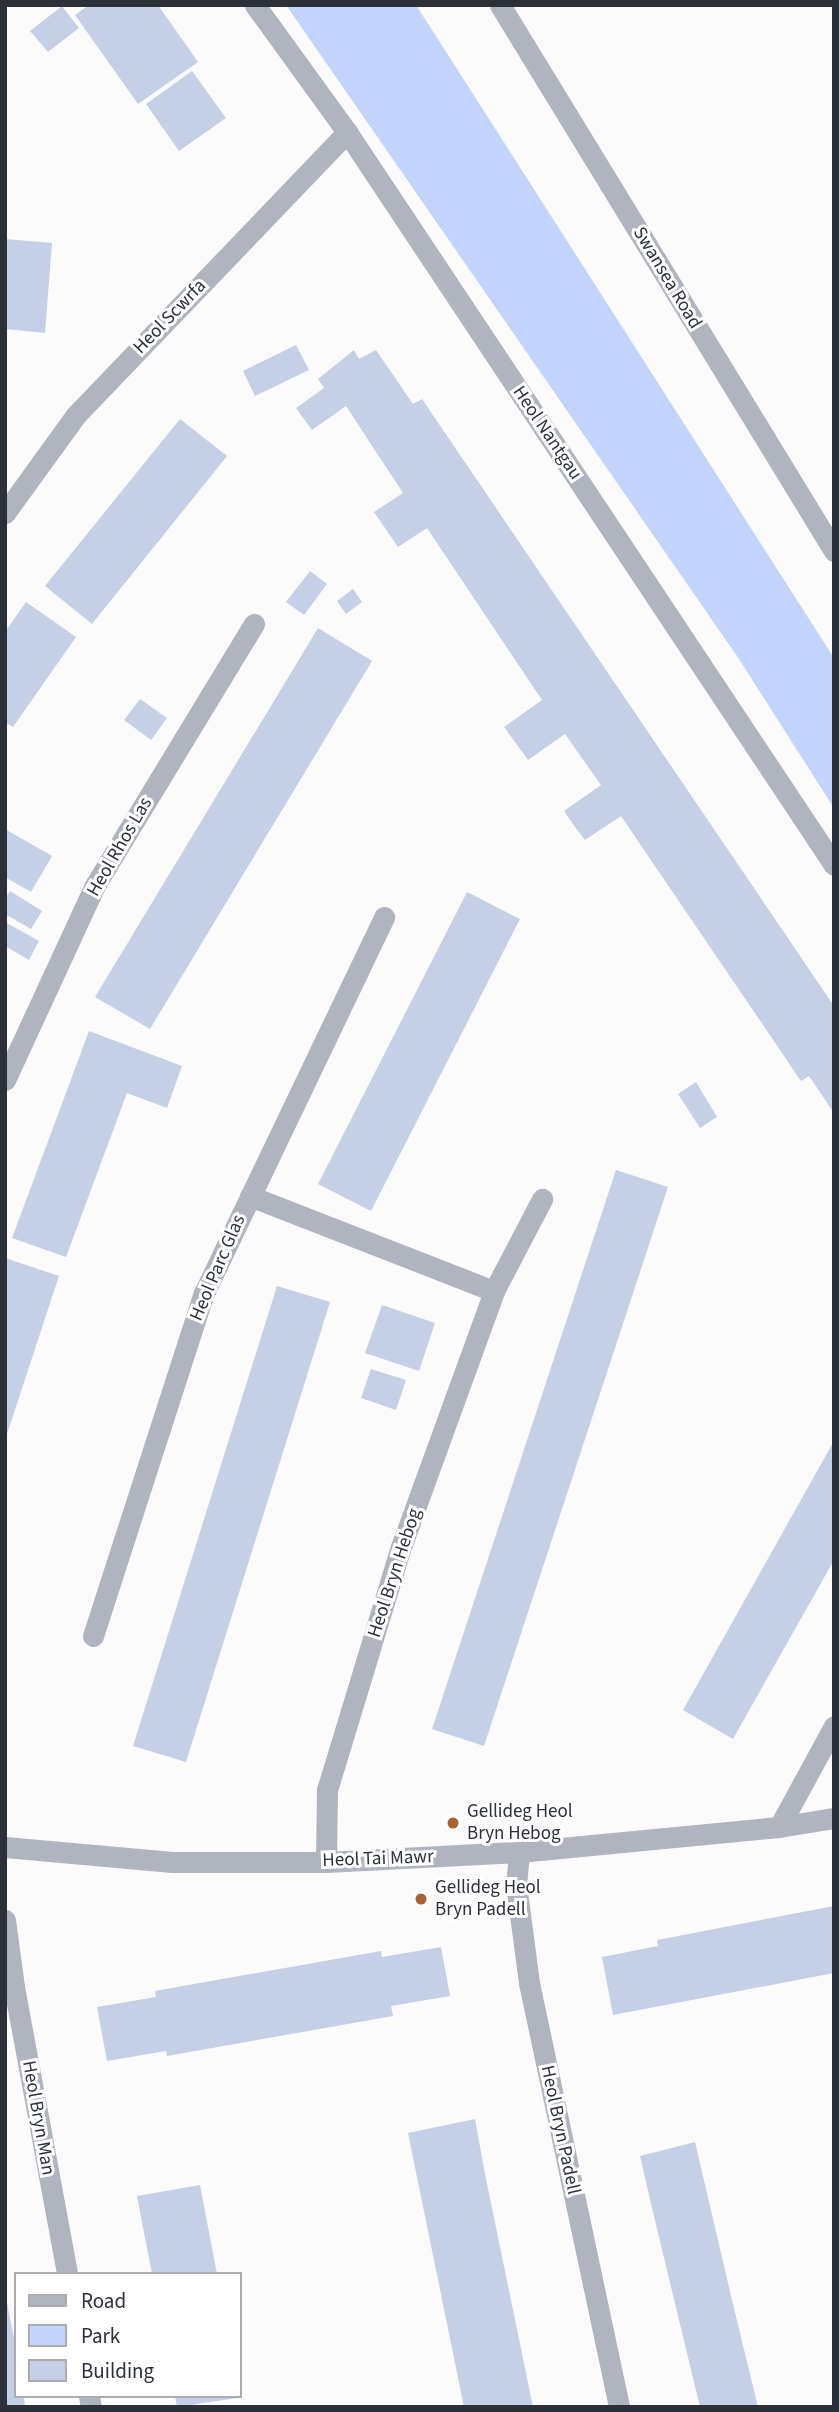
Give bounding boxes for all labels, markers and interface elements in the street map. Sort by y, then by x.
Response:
street label: Swansea Road [628,223,706,333]
street label: Heol Scwrfa [129,275,211,359]
street label: Heol Nantgau [507,382,587,484]
street label: Heol Rhos Las [82,793,158,901]
street label: Heol Parc Glas [185,1211,251,1325]
street label: Heol Bryn Hebog [363,1506,427,1640]
place label: Gellideg Heol Bryn Hebog [467,1801,573,1845]
marker: Gellideg Heol Bryn Hebog [445,1815,461,1831]
street label: Heol Tai Mawr [322,1846,434,1872]
place label: Gellideg Heol Bryn Padell [435,1877,541,1921]
marker: Gellideg Heol Bryn Padell [413,1891,429,1907]
street label: Heol Bryn Man [17,2059,59,2177]
street label: Heol Bryn Padell [535,2063,585,2197]
legend [14,2272,242,2398]
text: Road [81,2286,126,2316]
text: Park [81,2321,120,2351]
text: Building [81,2356,154,2386]

